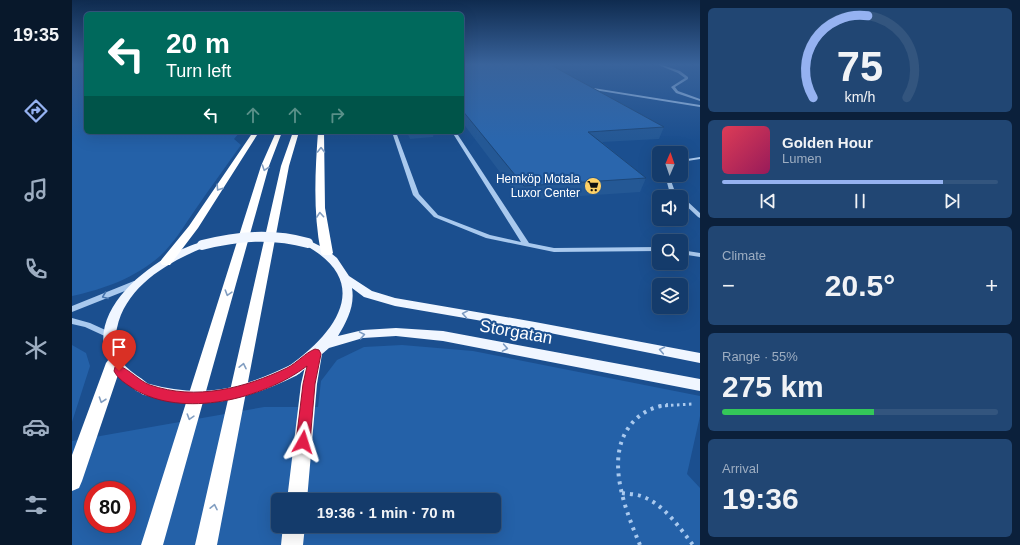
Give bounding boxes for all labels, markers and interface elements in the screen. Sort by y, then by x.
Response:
text: 19:35 [13,25,59,45]
icon: left [100,28,152,80]
text: 20 m [166,28,230,59]
text: 75 [837,43,883,90]
text: Turn left [166,61,231,81]
text: km/h [845,89,876,105]
icon: directions [22,97,50,125]
icon: left [200,104,222,126]
icon: ahead [242,104,264,126]
icon: ahead [284,104,306,126]
icon: right [326,104,348,126]
text: Golden Hour [782,134,873,151]
north arrow [652,146,688,182]
map controls [652,146,688,314]
one-way arrow [316,147,325,153]
text: Lumen [782,151,822,166]
one-way arrow [261,165,270,172]
place label: Hemköp Motala Luxor Center [496,172,580,200]
icon: music [22,176,50,204]
supermarket icon: Hemköp Motala Luxor Center [583,176,603,196]
one-way arrow [217,184,224,191]
button: sound [652,190,688,226]
icon: previous [757,190,779,212]
icon: pause [849,190,871,212]
icon: next [941,190,963,212]
one-way arrow [315,212,324,218]
button: search [652,234,688,270]
text: Climate [722,248,766,263]
icon: phone [22,255,50,283]
text: 20.5° [825,269,895,302]
text: − [722,273,735,298]
text: + [985,273,998,298]
button: layers [652,278,688,314]
one-way arrow [224,289,233,296]
one-way arrow [101,292,108,300]
one-way arrow [462,310,468,319]
street label: Storgatan [478,316,554,348]
pin [102,330,136,371]
one-way arrow [359,331,366,339]
icon: climate [22,334,50,362]
icon: arrive [108,336,130,358]
one-way arrow [502,343,508,352]
one-way arrow [659,347,665,355]
text: Range · 55% [722,349,798,364]
one-way arrow [239,363,247,369]
text: 275 km [722,370,824,403]
one-way arrow [98,396,106,403]
icon: car [22,413,50,441]
one-way arrow [186,414,195,421]
position arrow [282,421,324,463]
text: Arrival [722,461,759,476]
speed limit sign: 80 [84,481,136,533]
text: 19:36 [722,482,799,515]
icon: filters [22,491,50,519]
one-way arrow [209,504,217,510]
text: 19:36 · 1 min · 70 m [317,504,455,521]

